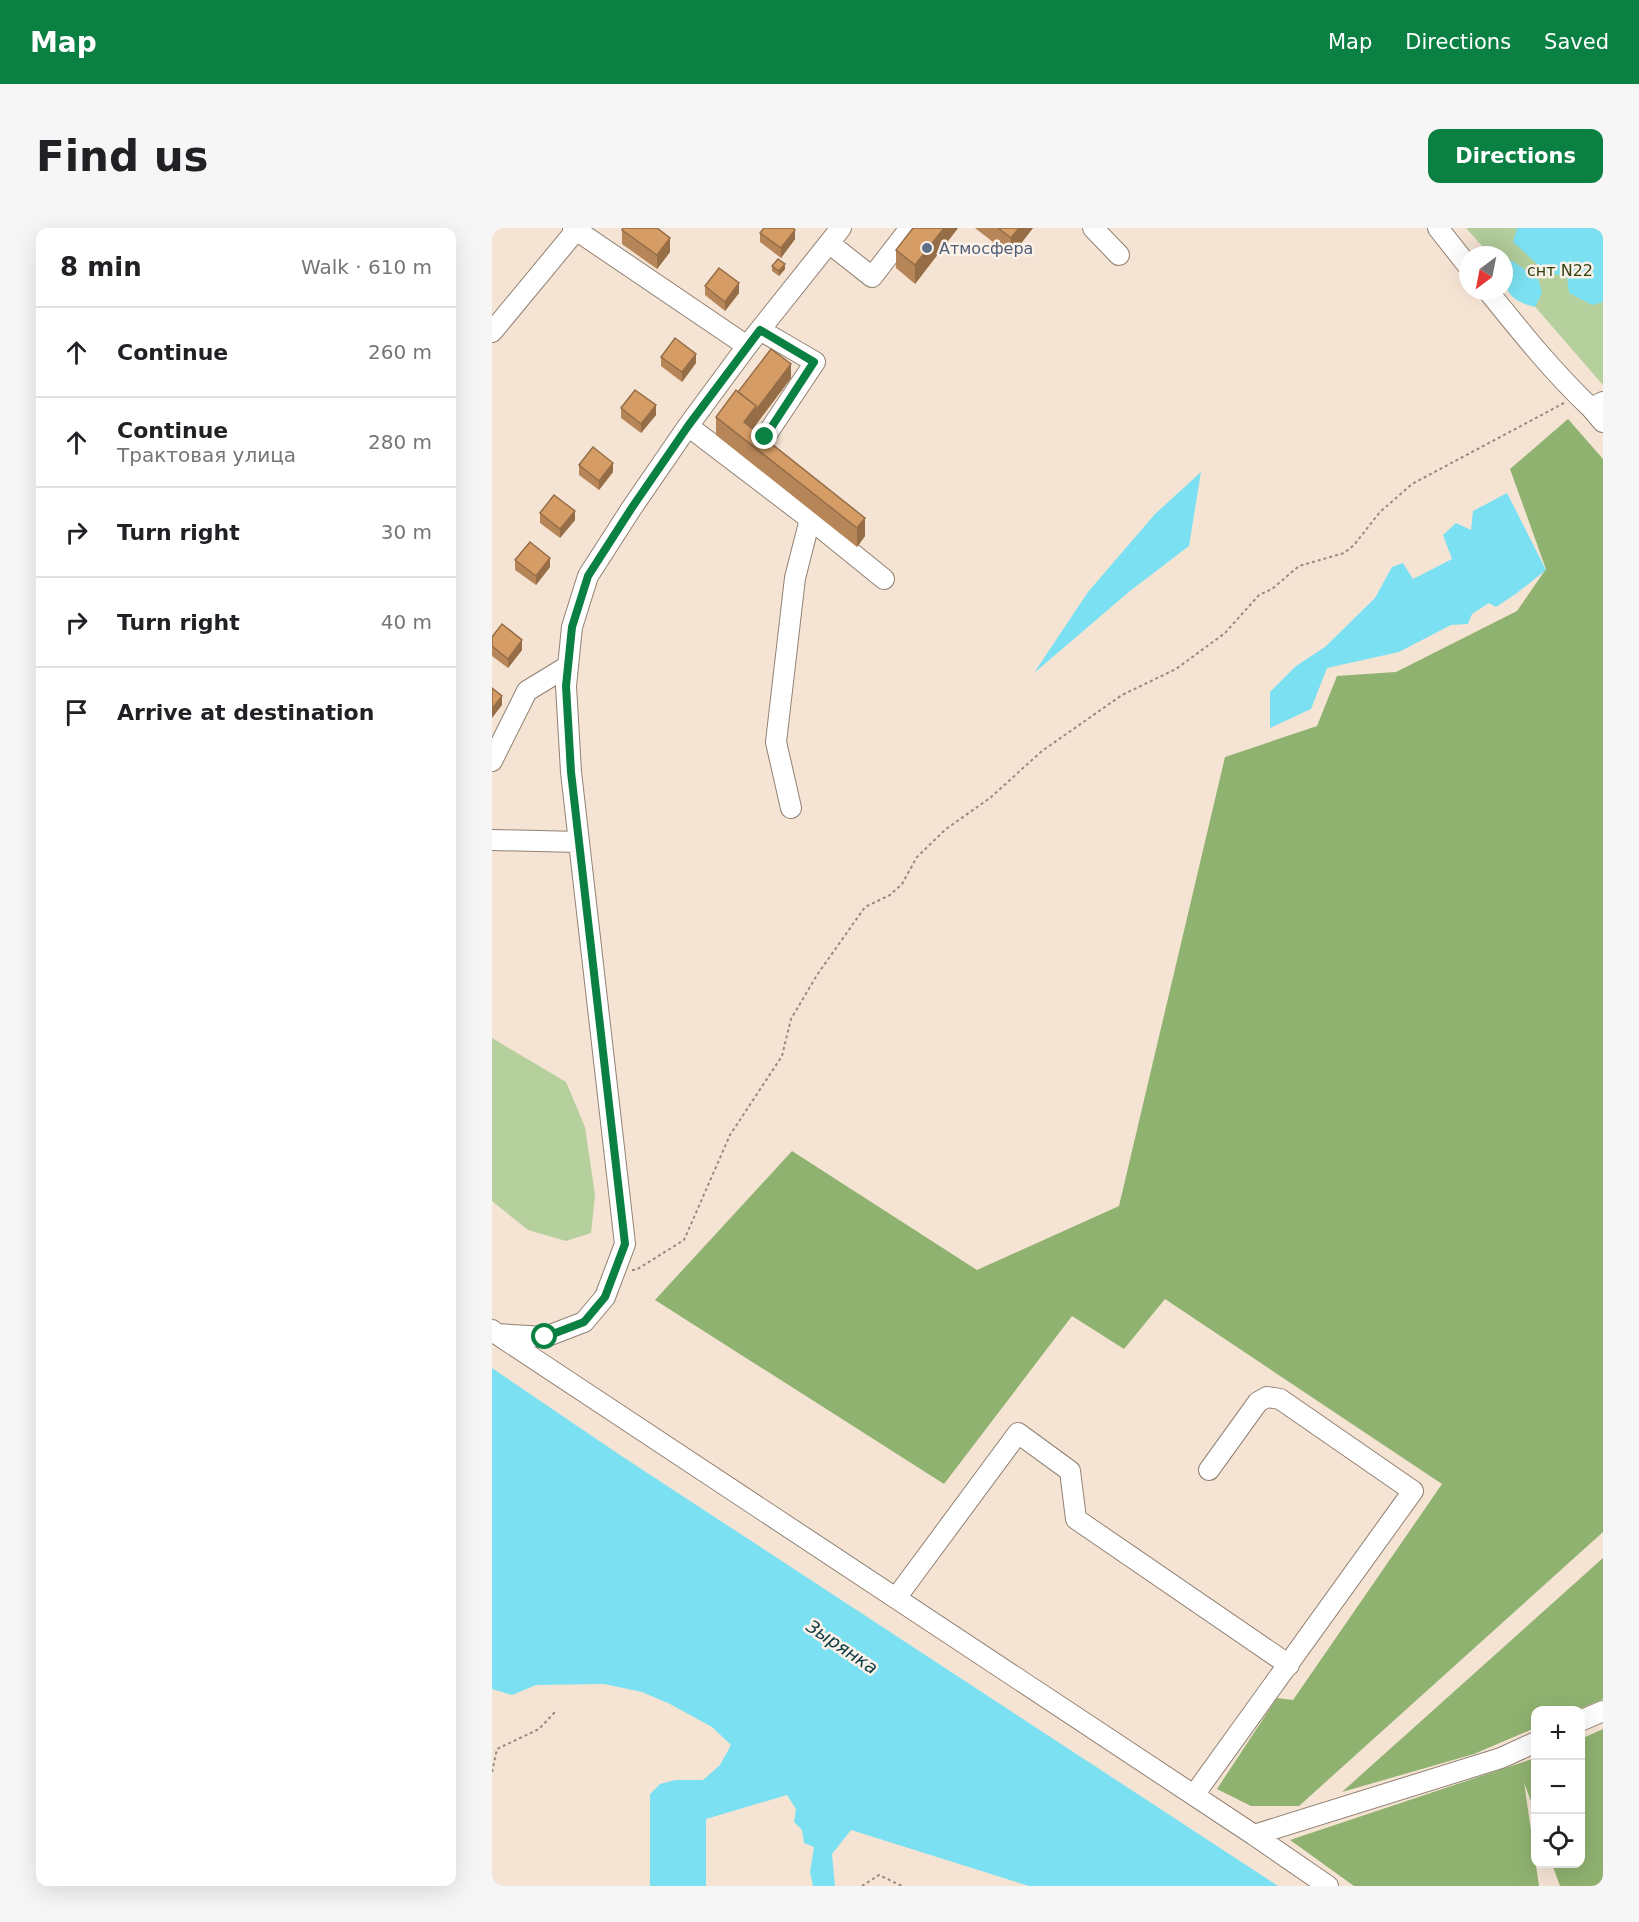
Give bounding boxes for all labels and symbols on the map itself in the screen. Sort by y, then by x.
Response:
place label: Атмосфера [939,239,1033,258]
marker: Атмосфера [920,241,934,255]
north arrow [1459,246,1513,300]
park label: снт N22 [1527,261,1593,280]
route end [751,423,777,449]
route start [531,1323,557,1349]
water label: Зырянка [803,1615,882,1678]

